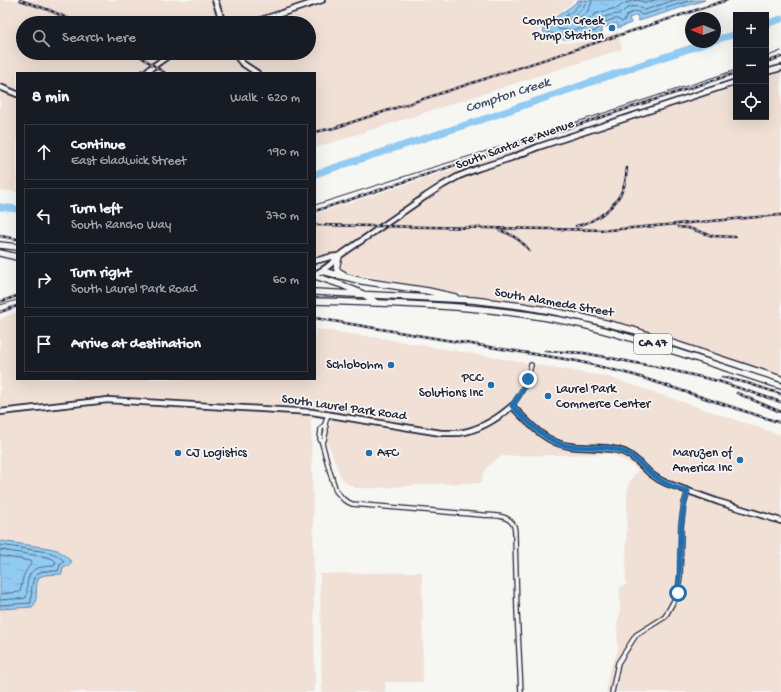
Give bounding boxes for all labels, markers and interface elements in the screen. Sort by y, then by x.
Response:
north arrow [685,12,721,48]
map controls [733,12,769,120]
button: + [733,12,769,48]
place label: Compton Creek Pump Station [522,14,605,44]
search box [16,16,316,60]
marker: Compton Creek Pump Station [607,23,617,33]
icon: search [30,27,52,49]
text: Search here [62,29,136,47]
button: − [733,48,769,84]
water label: Compton Creek [464,74,554,118]
button: locate [733,84,769,120]
text: 8 min [32,88,69,108]
text: Walk · 620 m [230,91,300,106]
street label: South Santa Fe Avenue [454,117,576,173]
text: Continue [71,136,125,154]
icon: ahead [33,141,55,163]
text: 190 m [268,145,299,160]
text: East Gladwick Street [71,154,186,169]
text: Turn left [71,200,122,218]
icon: left [33,205,55,227]
text: 370 m [266,209,299,224]
text: South Rancho Way [71,218,171,233]
text: Turn right [71,264,131,282]
icon: right [33,269,55,291]
text: 60 m [273,273,299,288]
text: South Laurel Park Road [71,282,197,297]
street label: South Alameda Street [493,285,616,321]
icon: arrive [33,333,55,355]
road number: CA 47 [634,334,672,354]
text: Arrive at destination [71,335,201,353]
place label: Schlobohm [326,358,383,373]
marker: Schlobohm [386,360,396,370]
route end [519,370,537,388]
place label: PCC Solutions Inc [419,371,484,401]
marker: PCC Solutions Inc [486,380,496,390]
place label: Laurel Park Commerce Center [556,382,652,412]
marker: Laurel Park Commerce Center [543,391,553,401]
street label: South Laurel Park Road [281,392,409,424]
place label: CJ Logistics [186,446,248,461]
place label: AFC [377,446,399,461]
place label: Maruzen of America Inc [673,446,733,476]
marker: CJ Logistics [173,448,183,458]
marker: AFC [364,448,374,458]
marker: Maruzen of America Inc [735,455,745,465]
route start [669,584,687,602]

